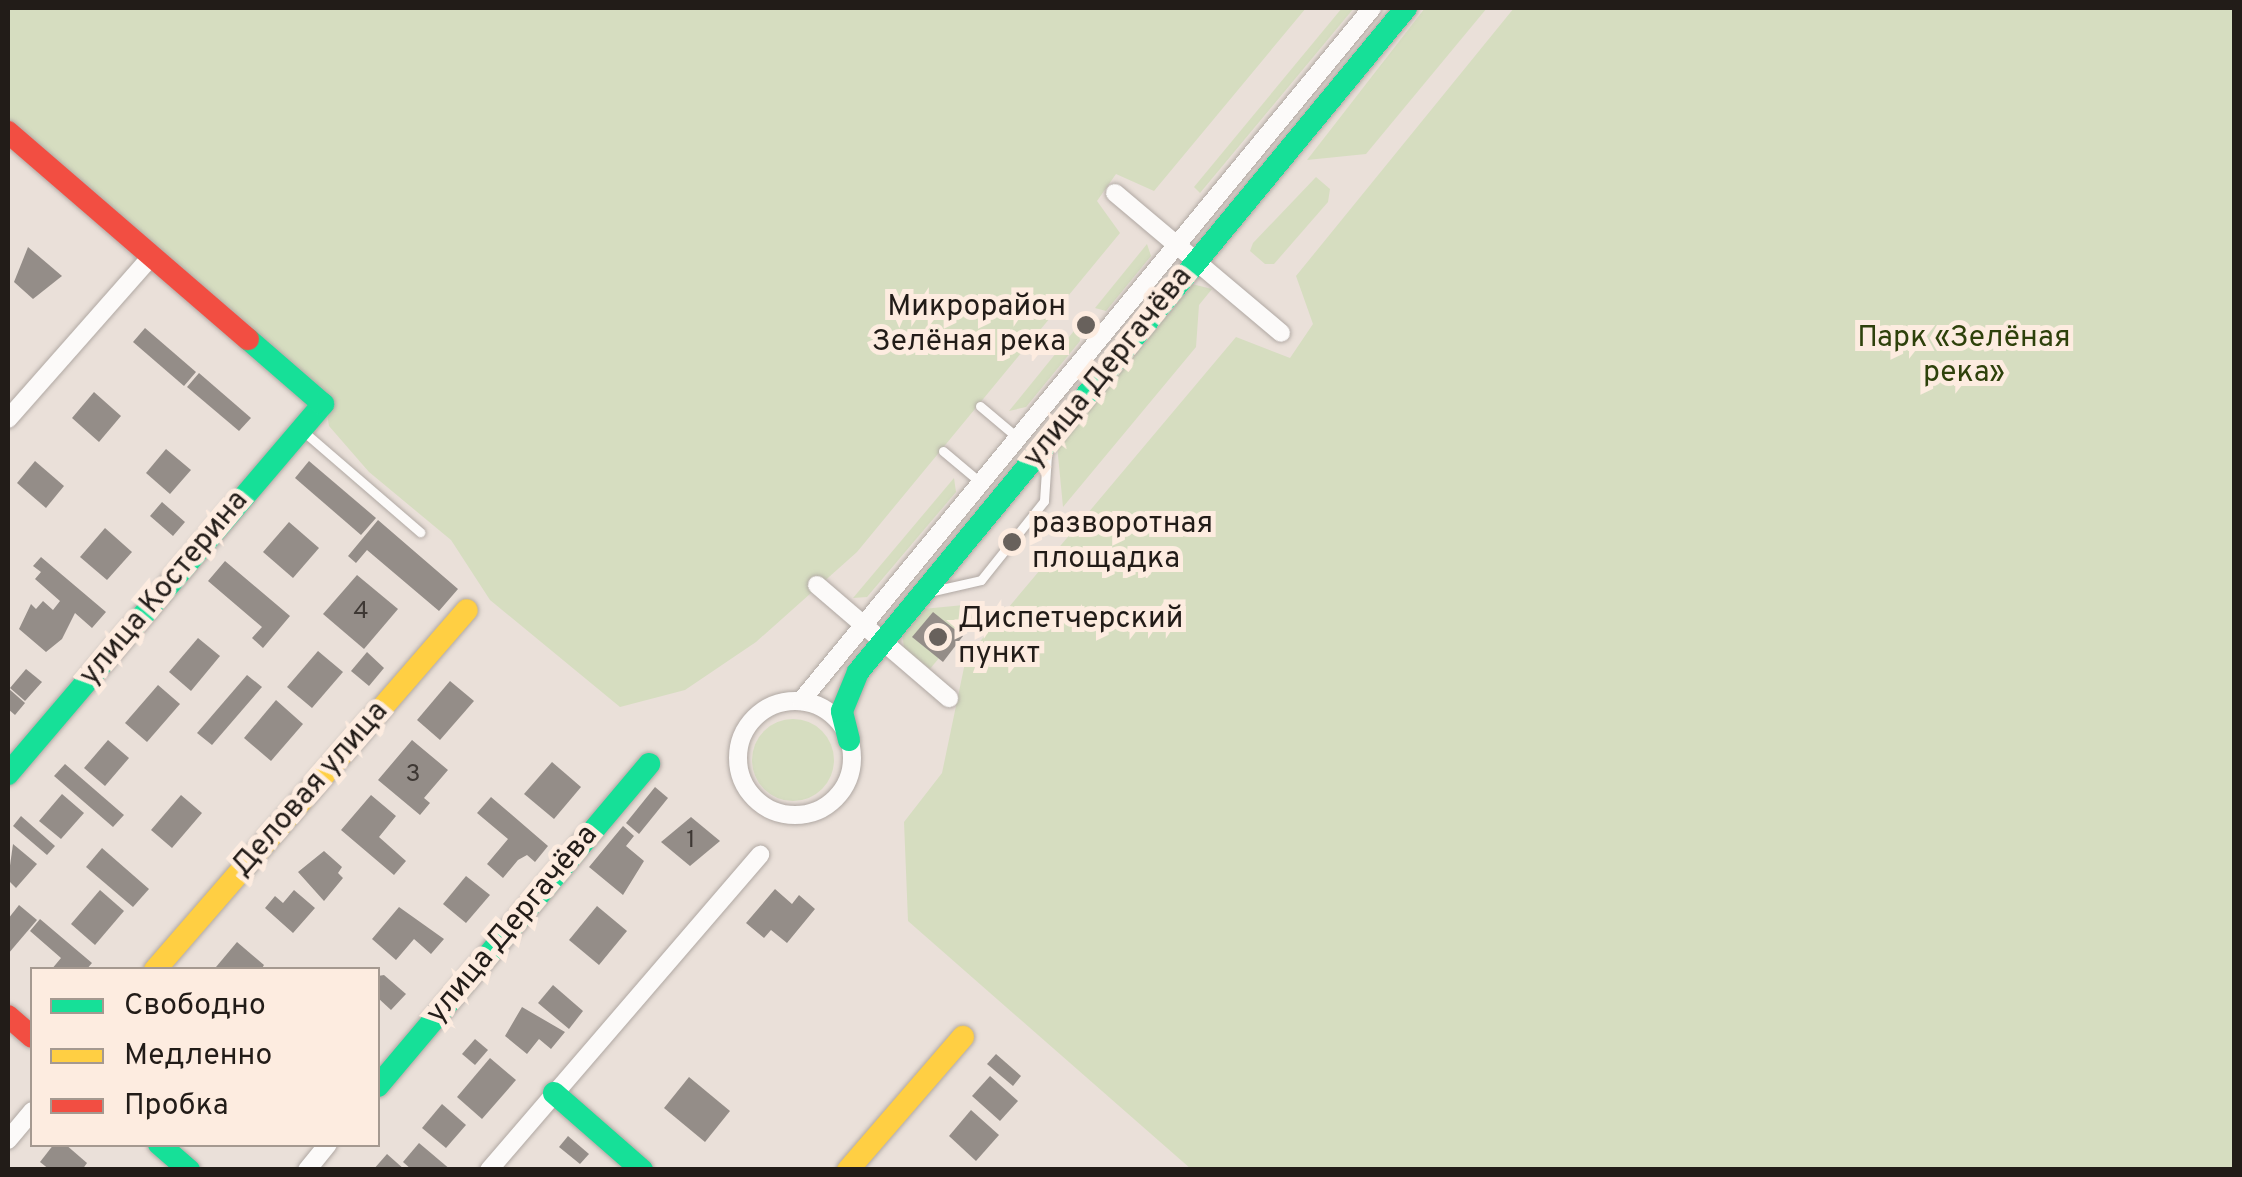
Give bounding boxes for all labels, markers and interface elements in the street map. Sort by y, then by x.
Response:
street label: улица Дергачёва [1017,260,1201,476]
place label: Микрорайон Зелёная река [872,290,1066,360]
marker: Микрорайон Зелёная река [1075,314,1097,336]
park label: Парк «Зелёная река» [1857,321,2071,392]
street label: улица Костерина [73,484,257,694]
place label: разворотная площадка [1032,507,1213,578]
marker: разворотная площадка [1001,531,1023,553]
house number: 4 [353,597,369,627]
place label: Диспетчерский пункт [958,602,1183,672]
marker: Диспетчерский пункт [927,626,949,648]
street label: Деловая улица [225,695,397,885]
house number: 3 [405,760,421,790]
street label: улица Дергачёва [420,819,606,1031]
house number: 1 [686,826,696,856]
legend [30,967,380,1147]
text: Свободно [124,988,266,1025]
text: Медленно [124,1038,272,1075]
text: Пробка [124,1088,229,1125]

